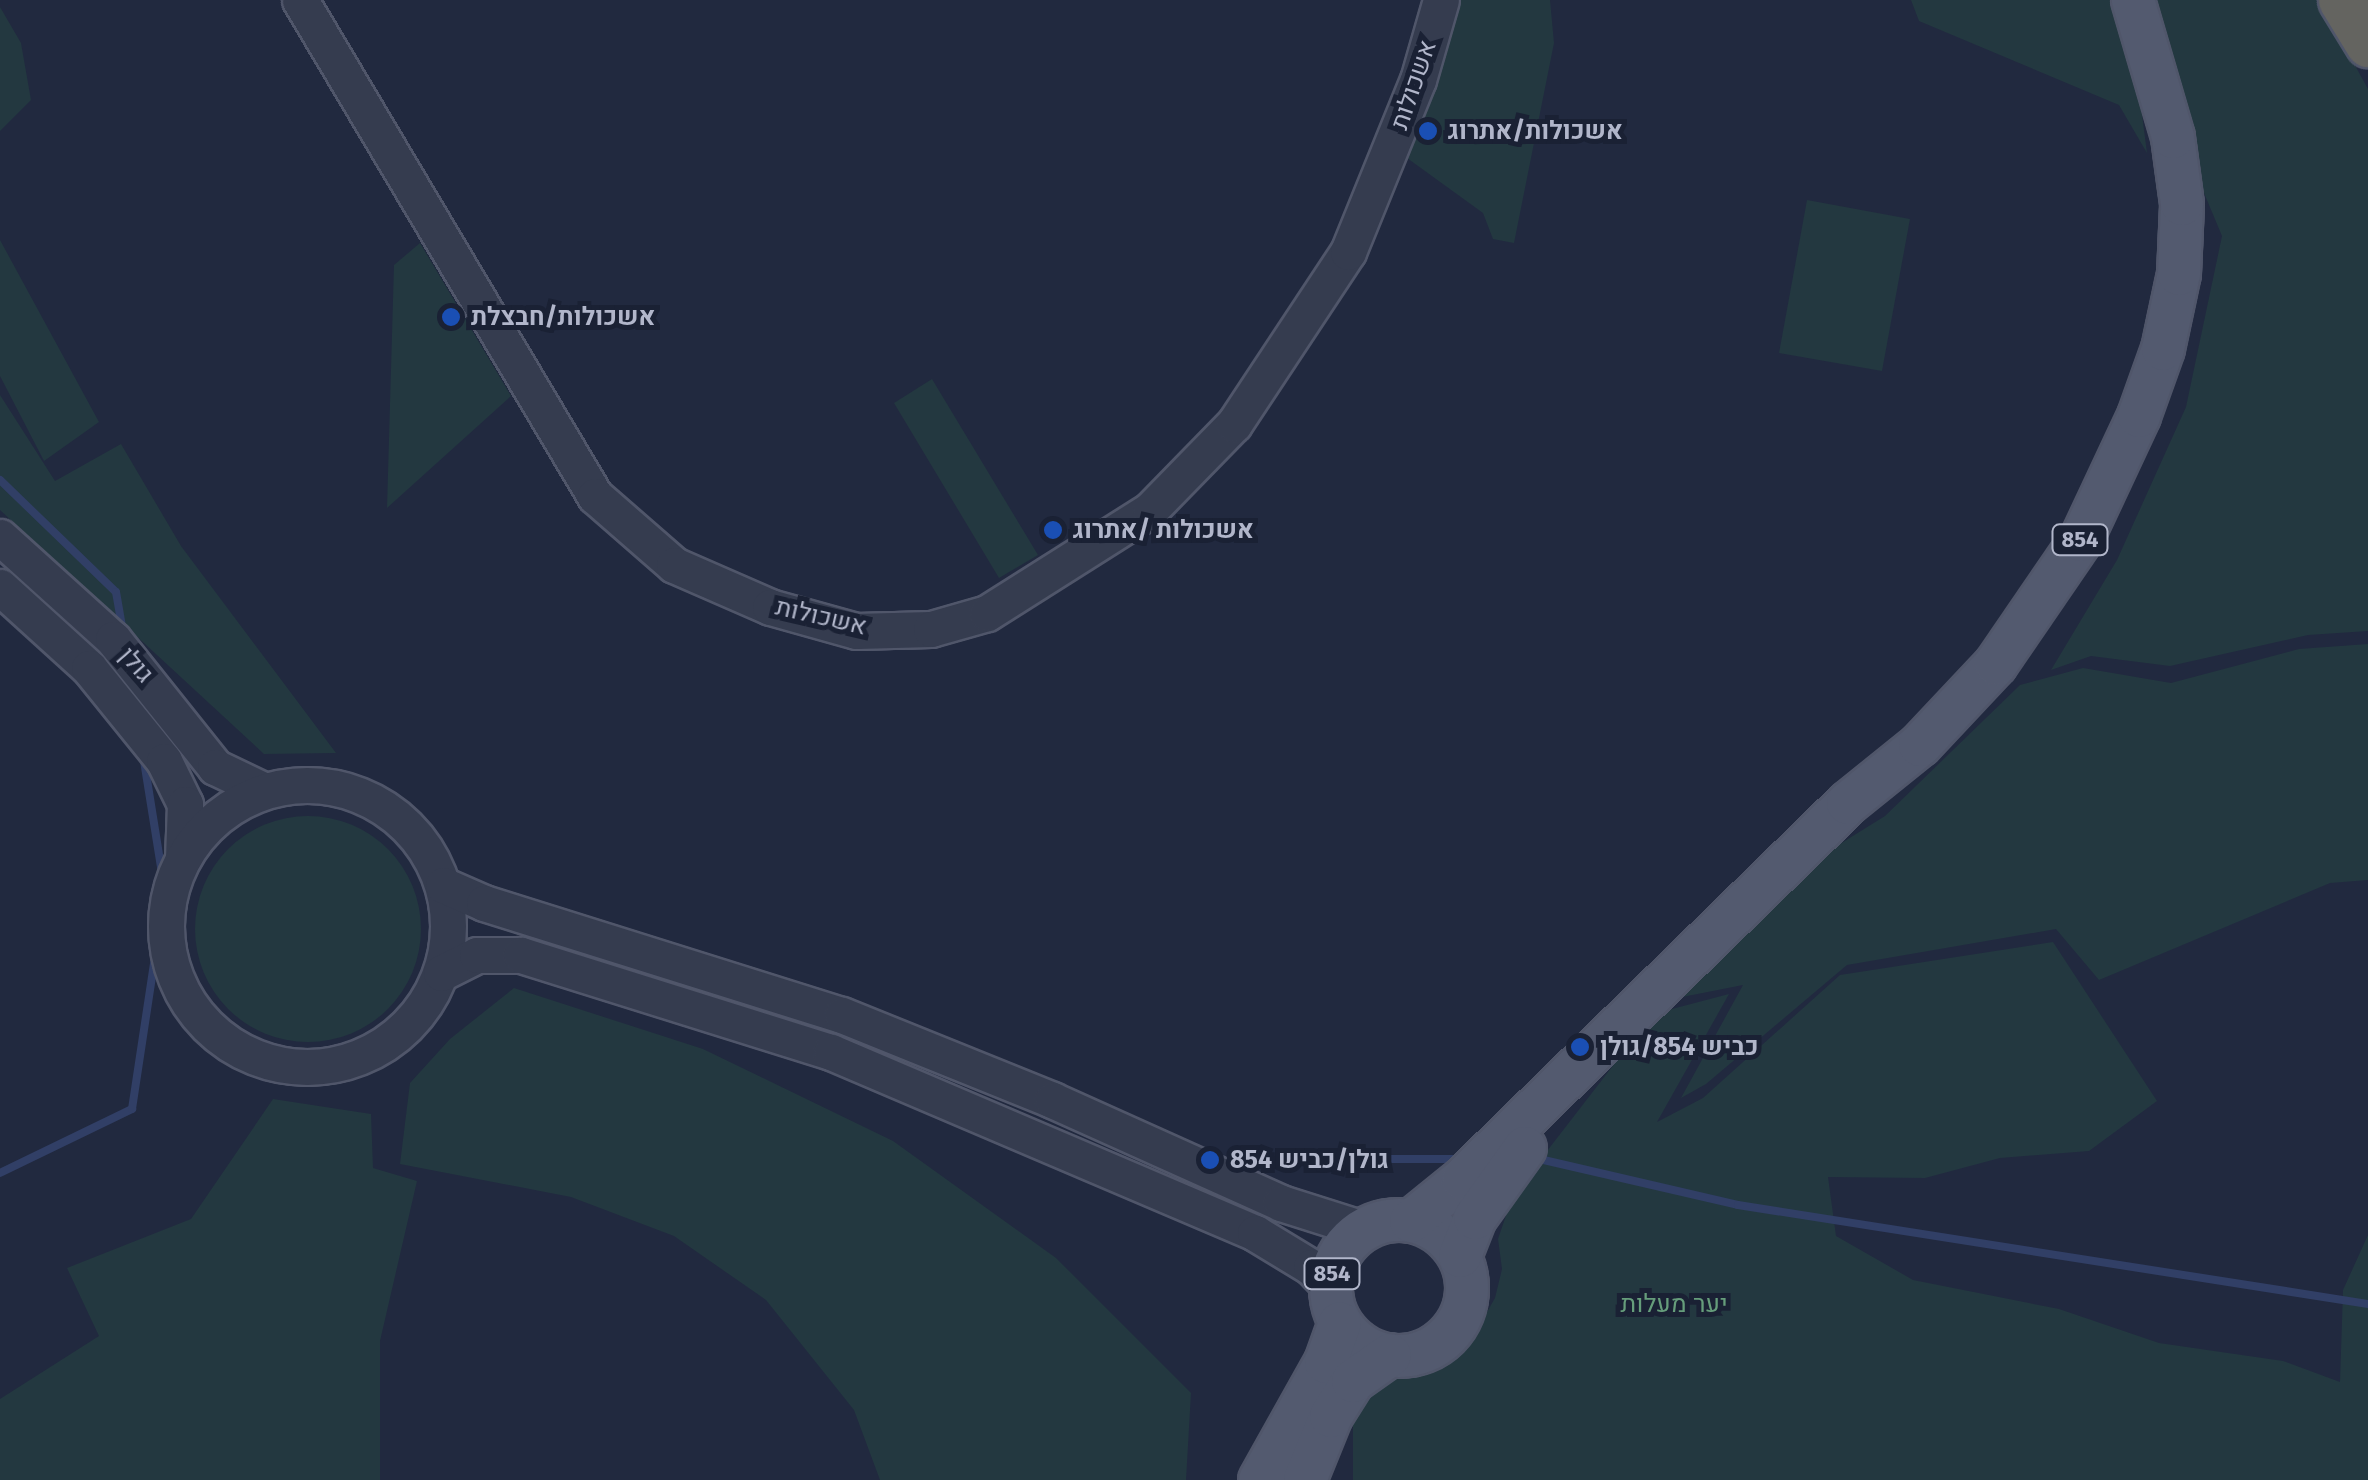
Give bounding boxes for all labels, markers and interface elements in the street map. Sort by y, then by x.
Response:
street label: אשכולות [1385,36,1443,134]
place label: אשכולות/אתרוג [1448,116,1623,146]
marker: אשכולות/אתרוג [1417,120,1439,142]
place label: אשכולות/חבצלת [471,302,655,332]
marker: אשכולות/חבצלת [440,306,462,328]
place label: אשכולות /אתרוג [1073,515,1254,545]
marker: אשכולות /אתרוג [1042,519,1064,541]
road number: 854 [2050,523,2110,557]
street label: אשכולות [773,592,869,642]
street label: גולן [113,641,159,689]
place label: כביש 854/גולן [1600,1032,1759,1062]
marker: כביש 854/גולן [1569,1036,1591,1058]
place label: גולן/כביש 854 [1230,1145,1389,1175]
marker: גולן/כביש 854 [1199,1149,1221,1171]
road number: 854 [1302,1257,1362,1291]
park label: יער מעלות [1620,1289,1728,1319]

